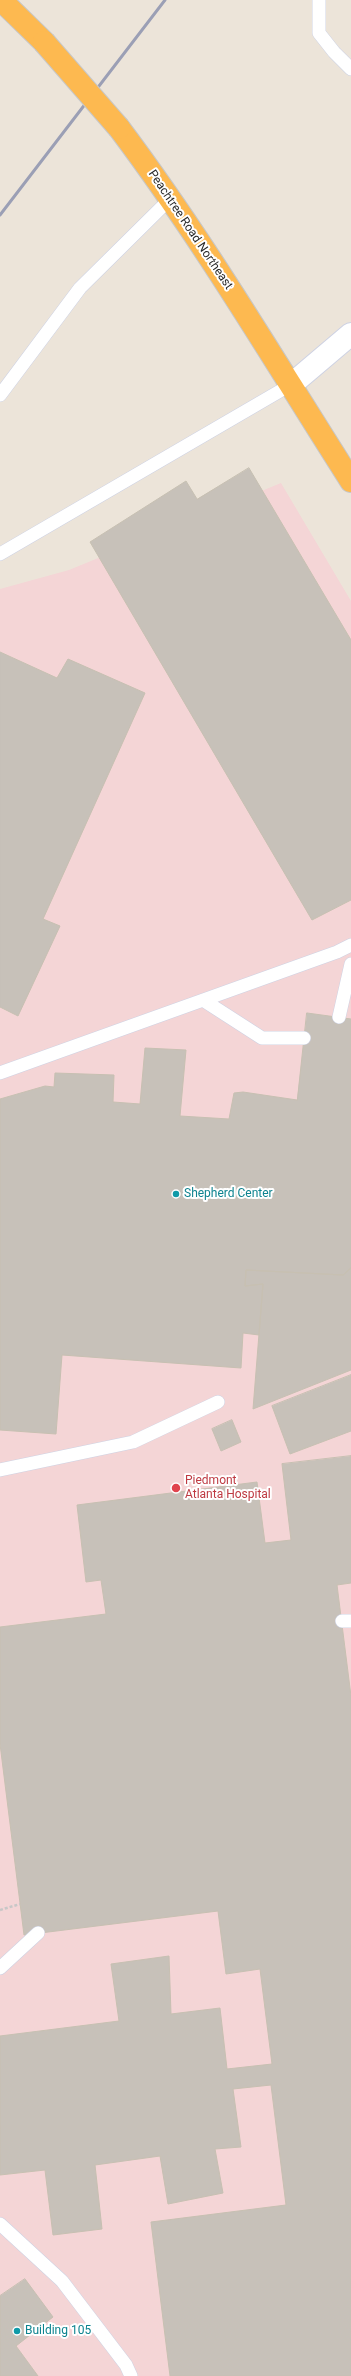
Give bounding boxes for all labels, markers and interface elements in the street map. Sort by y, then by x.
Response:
street label: Peachtree Road Northeast [145,168,235,292]
place label: Shepherd Center [184,1187,273,1201]
marker: Shepherd Center [171,1189,181,1199]
place label: Piedmont Atlanta Hospital [185,1474,271,1502]
marker: Piedmont Atlanta Hospital [170,1482,182,1494]
place label: Building 105 [25,2324,91,2338]
marker: Building 105 [12,2326,22,2336]

